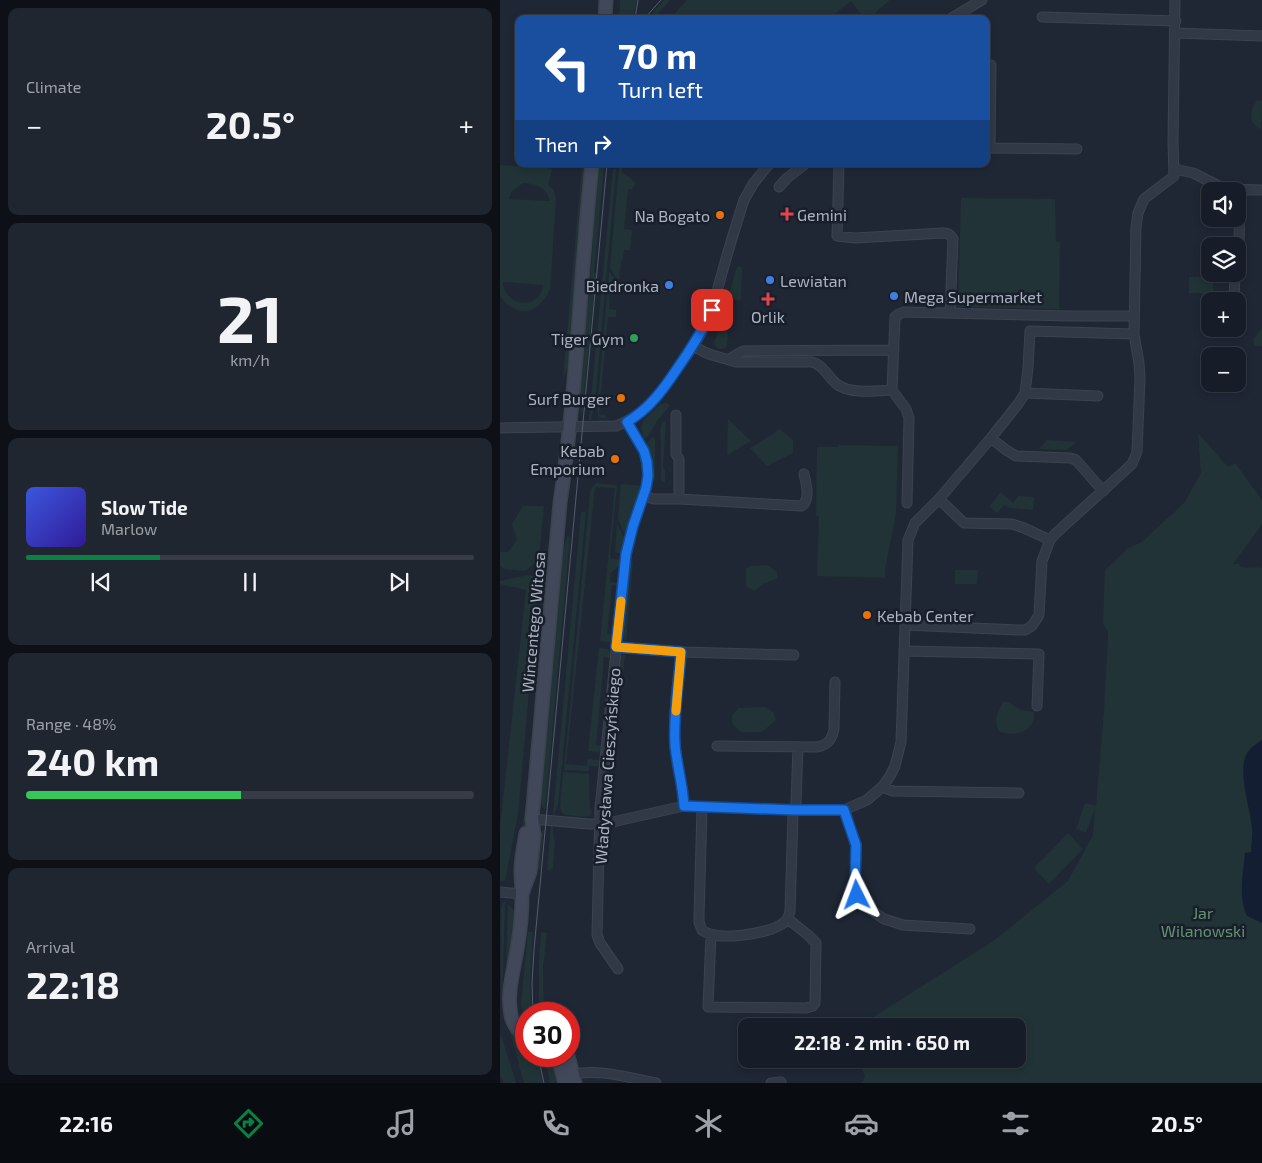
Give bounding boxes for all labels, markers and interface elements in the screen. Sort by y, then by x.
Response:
text: 70 m [618,34,697,76]
icon: left [535,35,600,100]
text: Turn left [618,76,703,102]
text: Climate [26,77,81,96]
text: 20.5° [206,101,295,147]
text: − [26,108,42,142]
text: + [459,108,474,142]
icon: right [588,130,616,158]
text: Then [535,133,578,156]
map controls [1201,182,1246,392]
button: sound [1201,182,1246,227]
place label: Gemini [797,205,847,224]
place label: Na Bogato [635,206,710,225]
marker: Gemini [781,208,793,220]
marker: Na Bogato [714,209,726,221]
button: layers [1201,237,1246,282]
place label: Lewiatan [780,271,847,290]
marker: Lewiatan [764,274,776,286]
place label: Biedronka [586,276,659,295]
text: 21 [217,278,283,356]
marker: Biedronka [663,279,675,291]
place label: Mega Supermarket [904,287,1042,306]
pin [691,289,733,331]
marker: Mega Supermarket [888,290,900,302]
button: + [1201,292,1246,337]
marker: Orlik [762,293,774,305]
icon: arrive [698,296,726,324]
place label: Orlik [751,307,785,326]
place label: Tiger Gym [551,329,624,348]
marker: Tiger Gym [628,332,640,344]
button: − [1201,347,1246,392]
text: km/h [230,350,270,369]
place label: Surf Burger [528,389,612,408]
marker: Surf Burger [615,392,627,404]
place label: Kebab Emporium [530,441,605,478]
marker: Kebab Emporium [609,453,621,465]
text: Slow Tide [101,496,188,519]
text: Marlow [101,519,157,538]
street label: Wincentego Witosa [517,551,549,693]
icon: previous [87,568,115,596]
icon: pause [236,568,264,596]
icon: next [385,568,413,596]
place label: Kebab Center [877,606,974,625]
marker: Kebab Center [861,609,873,621]
street label: Władysława Cieszyńskiego [591,667,623,865]
text: Range · 48% [26,714,116,733]
text: 240 km [26,738,159,784]
position arrow [830,868,882,920]
park label: Jar Wilanowski [1161,903,1245,940]
text: Arrival [26,937,75,956]
text: 22:18 [26,961,120,1007]
speed limit sign: 30 [515,1002,580,1067]
text: 22:18 · 2 min · 650 m [794,1031,970,1054]
icon: directions [231,1106,266,1141]
icon: music [384,1106,419,1141]
icon: phone [538,1106,573,1141]
icon: climate [691,1106,726,1141]
icon: car [844,1106,879,1141]
icon: filters [998,1106,1033,1141]
text: 22:16 [59,1110,113,1136]
text: 20.5° [1151,1110,1203,1136]

